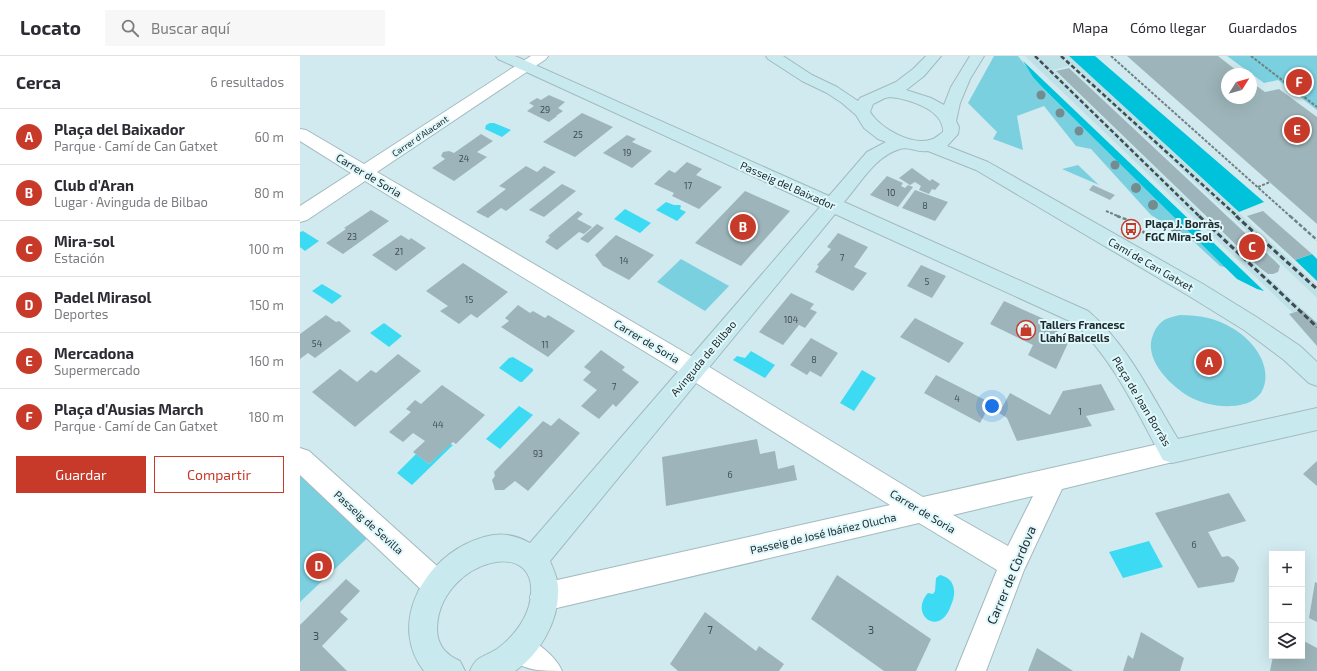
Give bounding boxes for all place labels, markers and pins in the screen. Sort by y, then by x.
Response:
pin: F [1286,67,1312,97]
pin: E [1284,115,1310,145]
pin: B [730,212,756,242]
place label: Plaça J. Borràs, FGC Mira-Sol [1145,217,1223,243]
bus stop icon: Plaça J. Borràs, FGC Mira-Sol [1120,218,1142,240]
pin: C [1239,232,1265,262]
place label: Tallers Francesc Llahí Balcells [1040,318,1125,344]
shop icon: Tallers Francesc Llahí Balcells [1015,319,1037,341]
pin: A [1196,347,1222,377]
pin: D [306,551,332,581]

